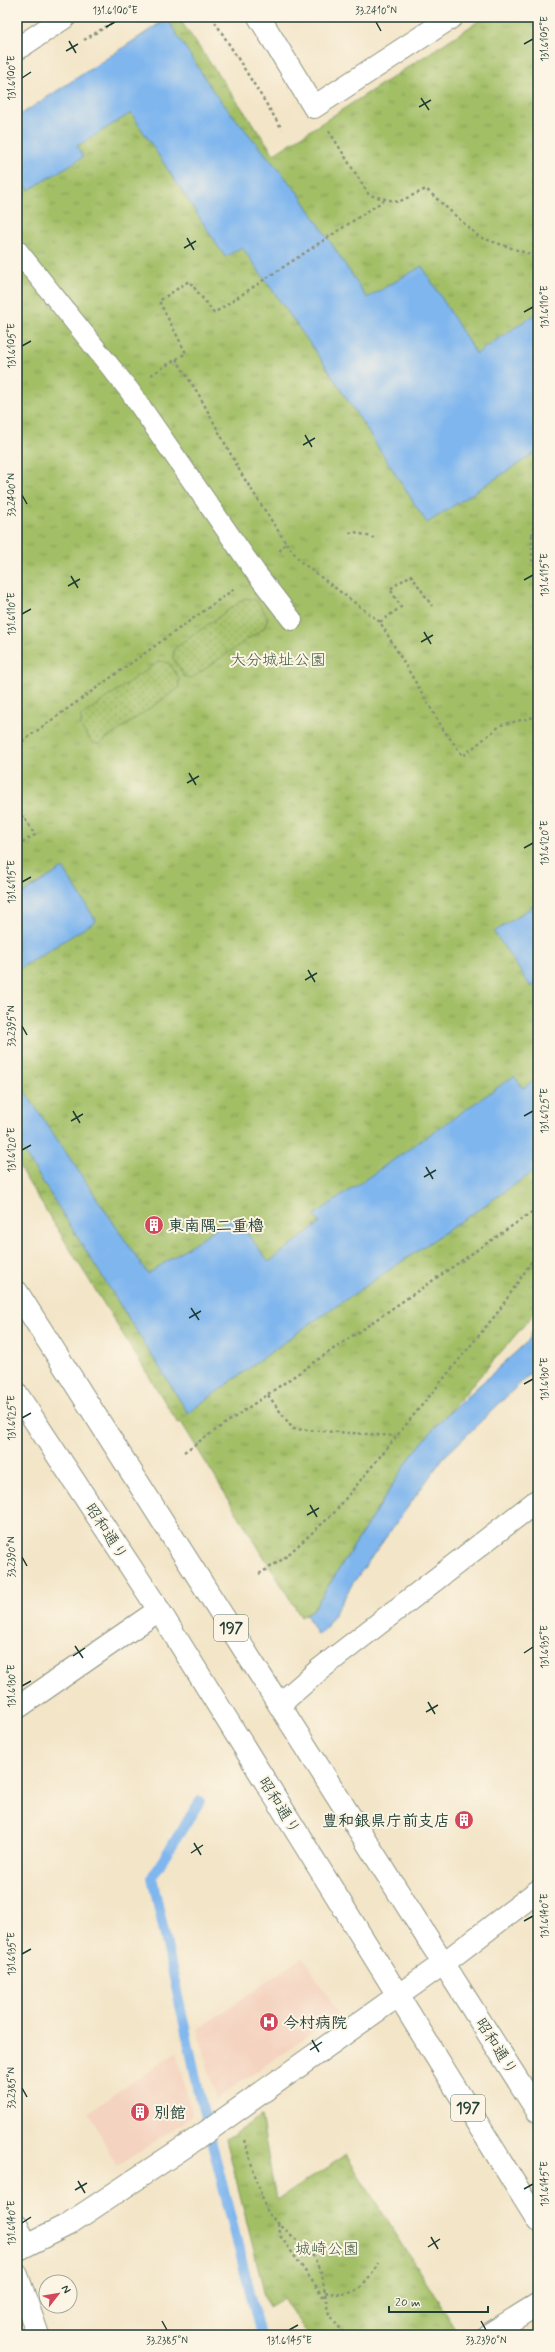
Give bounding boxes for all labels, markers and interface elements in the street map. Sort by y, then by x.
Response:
text: 131.6100°E [92,4,138,18]
text: 33.2410°N [355,4,397,18]
text: 131.6105°E [538,16,552,62]
text: 131.6100°E [5,55,19,101]
text: 131.6110°E [538,285,552,329]
text: 131.6105°E [5,323,19,369]
text: 33.2400°N [5,473,19,517]
text: 131.6115°E [538,553,552,597]
text: 131.6110°E [5,592,19,636]
park label: 大分城址公園 [230,650,326,671]
text: 131.6120°E [538,820,552,866]
text: 131.6115°E [5,860,19,904]
text: 33.2395°N [5,1005,19,1047]
text: 131.6125°E [538,1088,552,1134]
text: 131.6120°E [5,1127,19,1173]
building icon: 東南隅二重櫓 [143,1214,165,1236]
place label: 東南隅二重櫓 [168,1216,264,1237]
text: 131.6130°E [538,1357,552,1401]
text: 131.6125°E [5,1395,19,1441]
street label: 昭和通り [80,1499,132,1564]
text: 33.2390°N [5,1536,19,1578]
road number: 197 [214,1615,248,1641]
text: 131.6135°E [538,1625,552,1669]
text: 131.6130°E [5,1664,19,1708]
street label: 昭和通り [253,1773,305,1839]
building icon: 豊和銀県庁前支店 [453,1809,475,1831]
place label: 豊和銀県庁前支店 [322,1811,450,1832]
text: 131.6140°E [538,1893,552,1939]
text: 131.6135°E [5,1932,19,1976]
hospital icon: 今村病院 [258,2011,280,2033]
place label: 今村病院 [283,2013,347,2034]
street label: 昭和通り [470,2014,522,2080]
text: 33.2385°N [5,2067,19,2109]
road number: 197 [451,2095,485,2121]
building icon: 別館 [129,2101,151,2123]
place label: 別館 [154,2103,186,2124]
text: 131.6145°E [538,2161,552,2207]
text: 131.6140°E [5,2200,19,2246]
park label: 城崎公園 [295,2239,359,2260]
north arrow [38,2274,78,2314]
text: N [58,2283,74,2296]
scale bar [389,2288,488,2314]
text: 20 m [395,2295,421,2311]
text: 33.2385°N [146,2334,188,2348]
text: 131.6145°E [266,2334,312,2348]
text: 33.2390°N [465,2334,507,2348]

